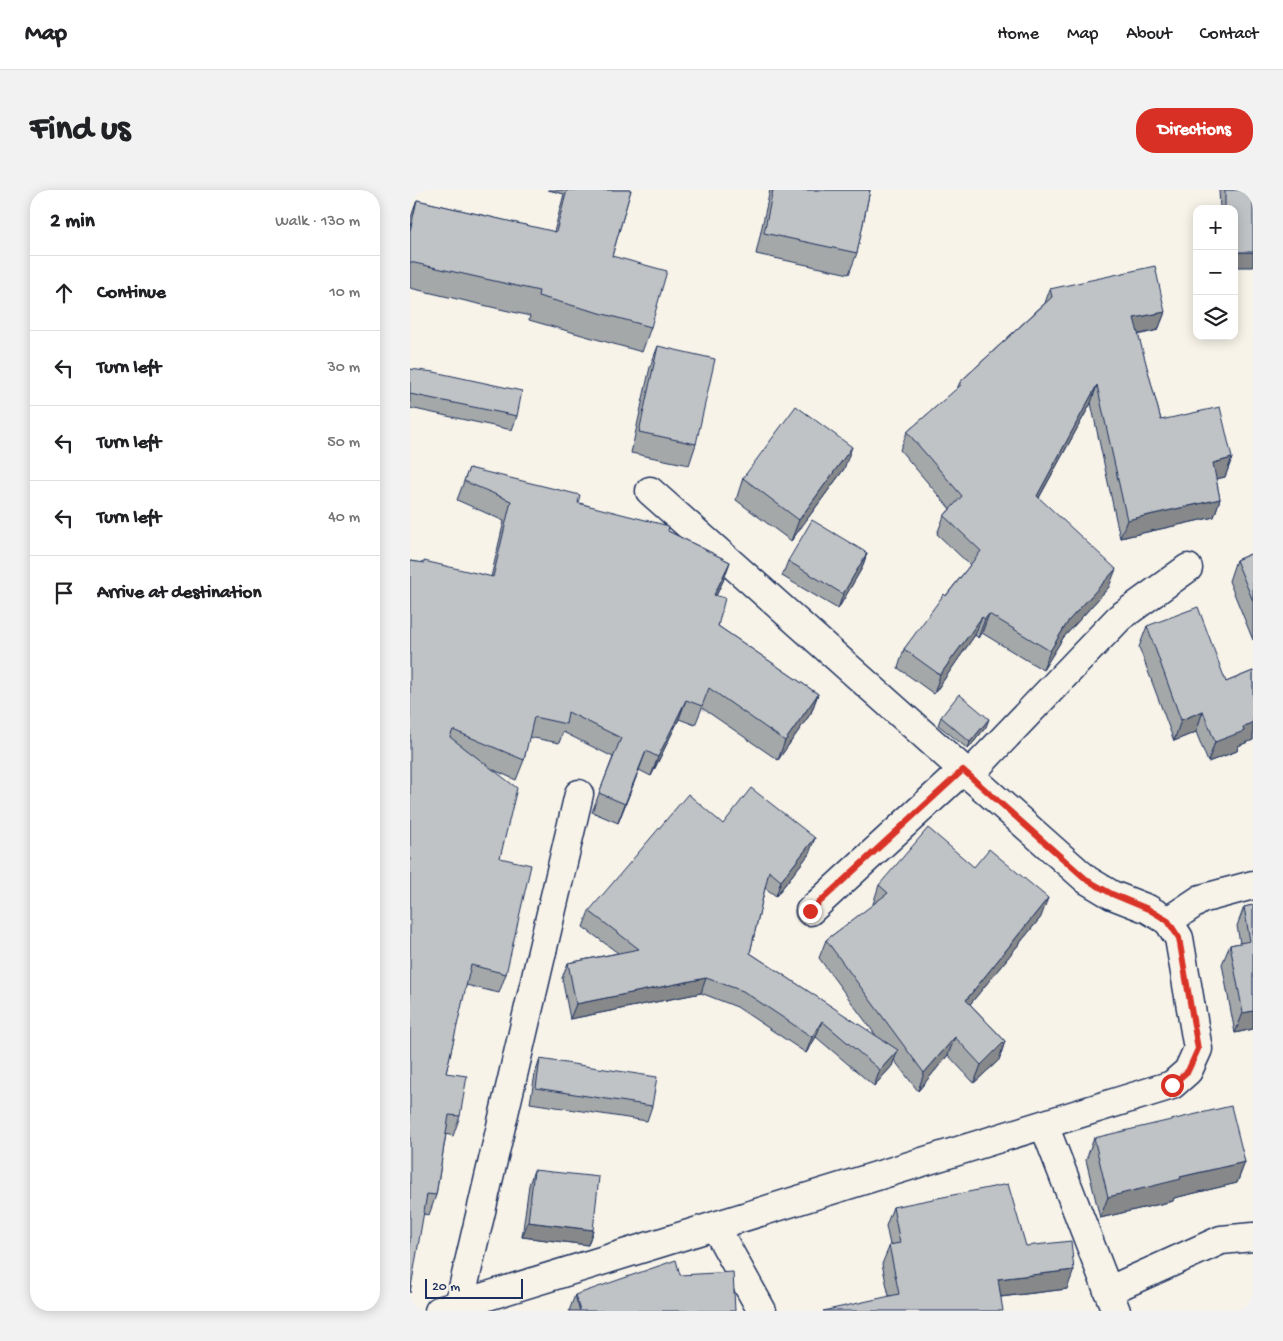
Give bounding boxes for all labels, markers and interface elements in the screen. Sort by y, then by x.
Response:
text: Map [25,20,67,49]
text: Home [997,24,1039,45]
text: Map [1067,24,1098,45]
text: About [1126,24,1172,45]
text: Contact [1200,24,1258,45]
button: Directions [1136,108,1253,153]
text: Find us [30,110,130,151]
map controls [1193,205,1238,340]
button: + [1193,205,1238,250]
text: 2 min [50,210,95,235]
text: Walk · 130 m [275,213,360,232]
button: − [1193,250,1238,295]
icon: ahead [50,279,78,307]
text: Continue [97,282,166,305]
text: 10 m [329,284,360,303]
button: layers [1193,295,1238,340]
icon: left [50,354,78,382]
text: Turn left [97,357,161,380]
text: 30 m [327,359,360,378]
icon: left [50,429,78,457]
text: Turn left [97,432,161,455]
text: 50 m [327,434,360,453]
icon: left [50,504,78,532]
text: Turn left [97,507,161,530]
text: 40 m [328,509,360,528]
icon: arrive [50,579,78,607]
text: Arrive at destination [97,582,261,605]
route end [799,900,822,923]
route start [1161,1074,1184,1097]
scale bar [425,1276,522,1299]
text: 20 m [432,1279,460,1296]

